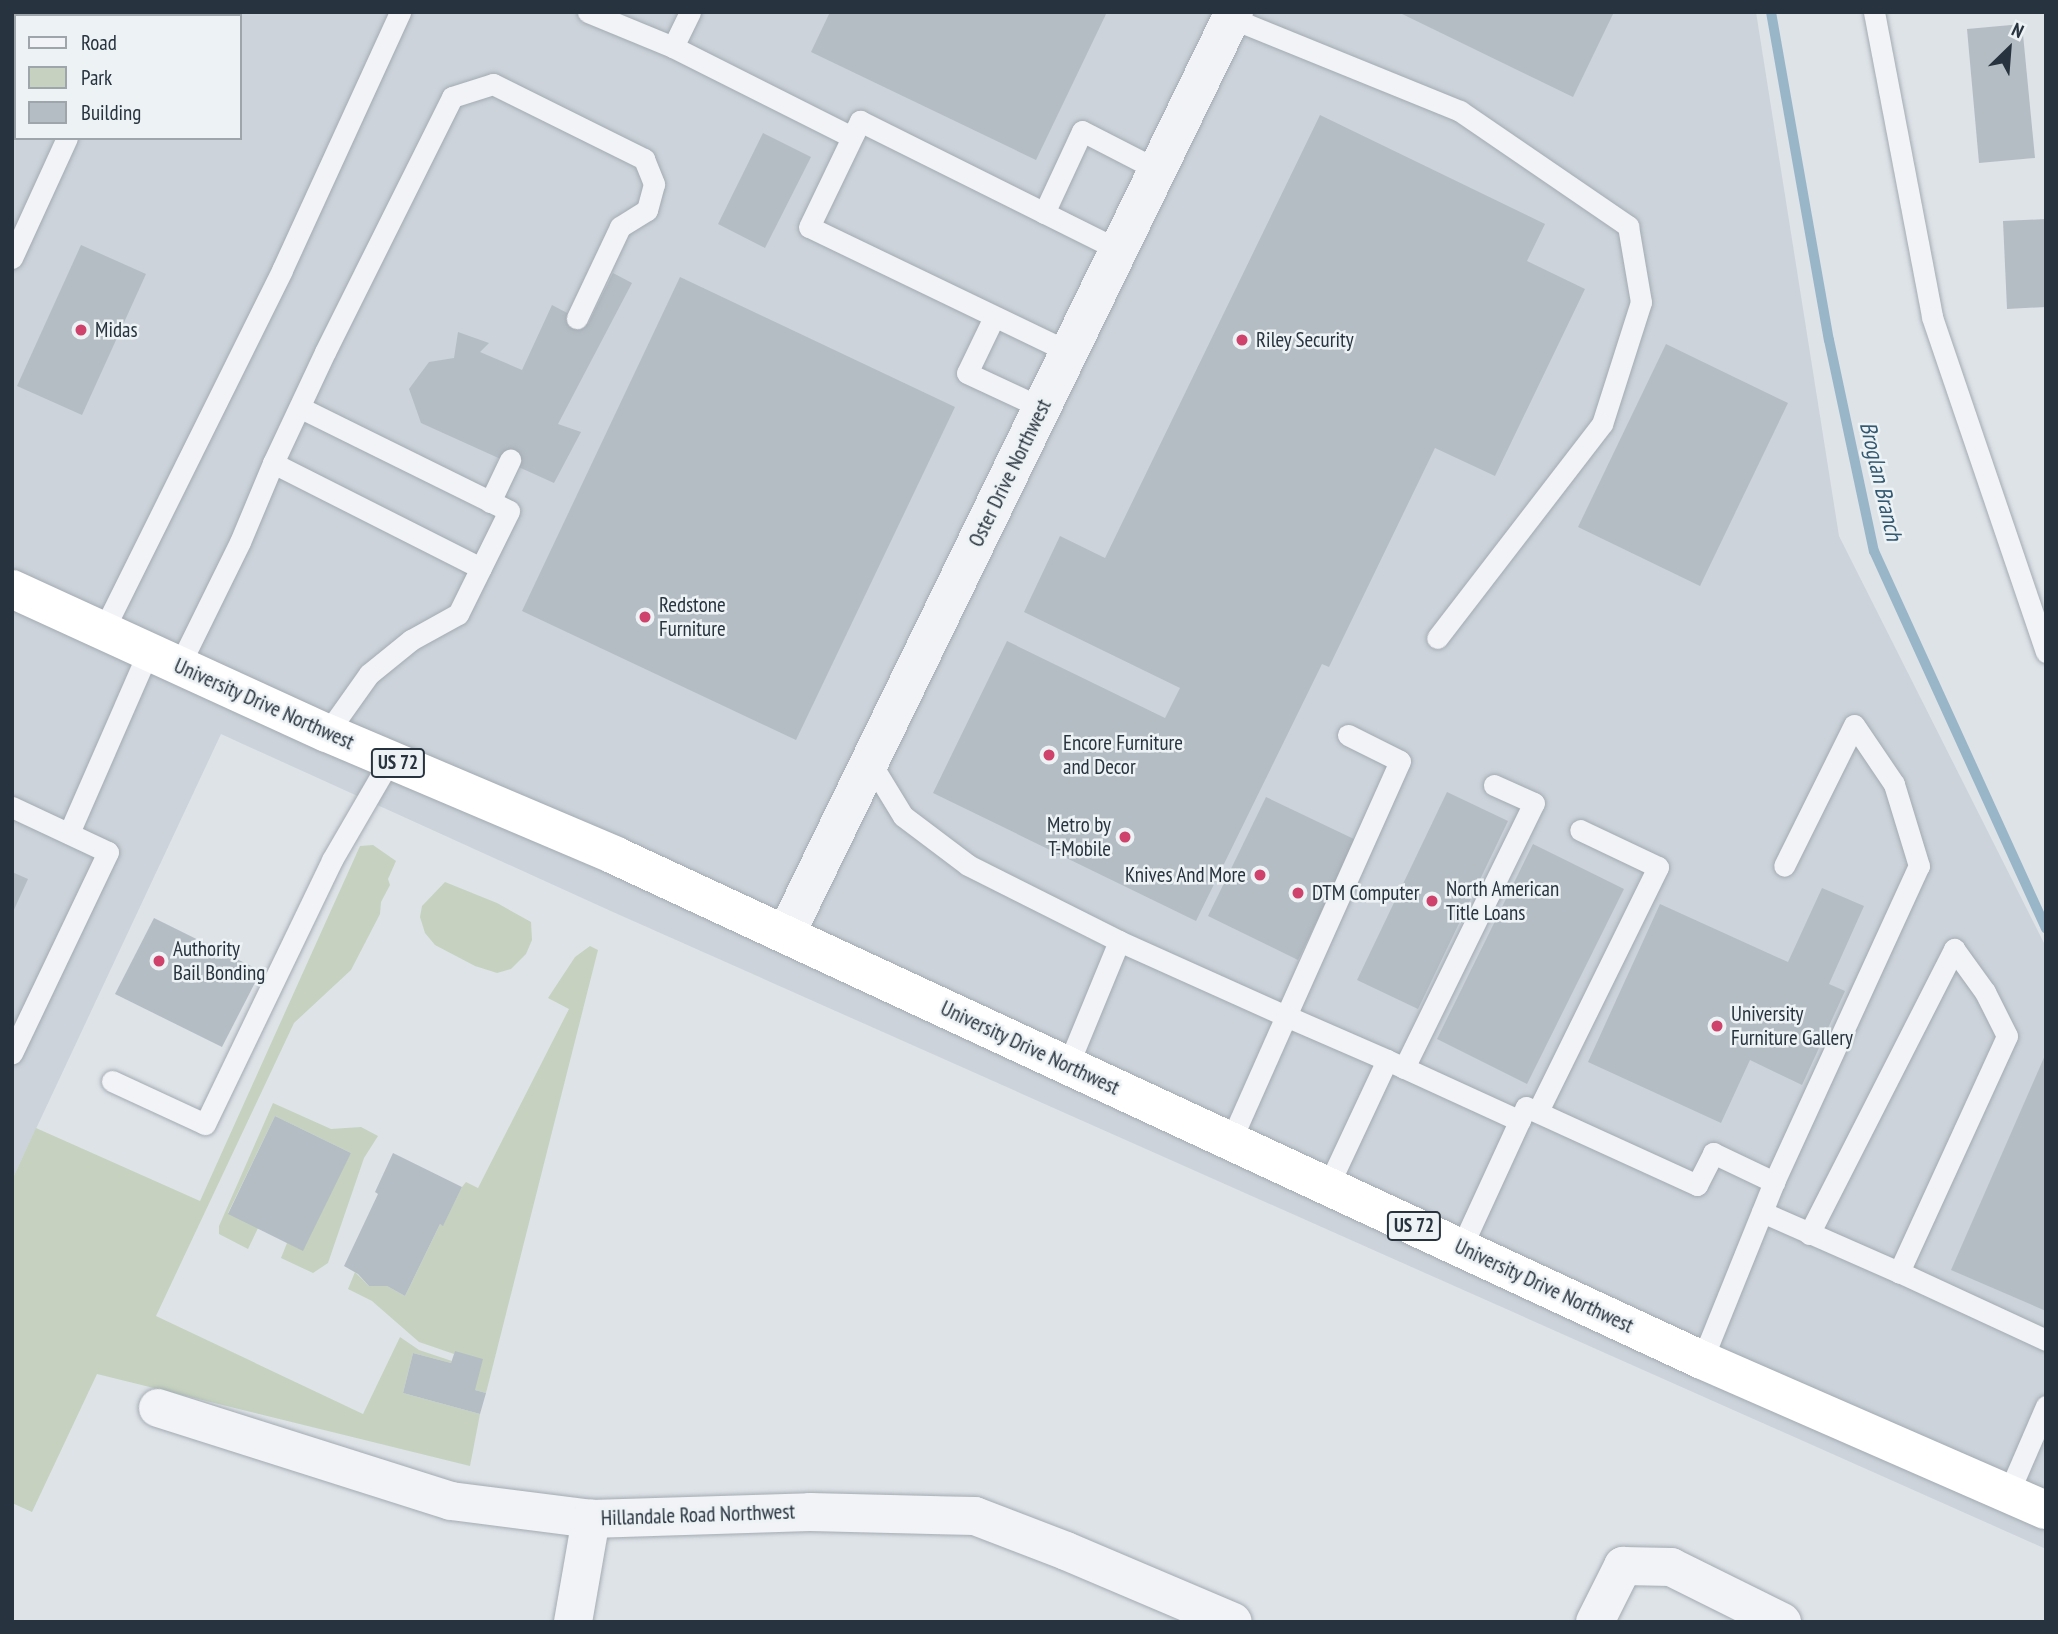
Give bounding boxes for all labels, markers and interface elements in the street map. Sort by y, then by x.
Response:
legend [14,14,242,140]
north arrow [1974,14,2044,84]
text: N [2008,17,2028,43]
text: Road [81,29,117,56]
text: Park [81,64,112,91]
text: Building [81,99,141,126]
place label: Midas [95,317,138,343]
marker: Midas [73,322,89,338]
place label: Riley Security [1256,327,1354,353]
marker: Riley Security [1234,332,1250,348]
street label: Oster Drive Northwest [963,395,1057,551]
water label: Broglan Branch [1854,419,1908,543]
place label: Redstone Furniture [659,592,726,642]
marker: Redstone Furniture [637,609,653,625]
street label: University Drive Northwest [170,653,358,755]
place label: Encore Furniture and Decor [1063,730,1183,780]
marker: Encore Furniture and Decor [1041,747,1057,763]
road number: US 72 [370,748,426,778]
place label: Metro by T-Mobile [1047,812,1111,862]
marker: Metro by T-Mobile [1117,829,1133,845]
place label: Knives And More [1124,862,1246,888]
marker: Knives And More [1252,867,1268,883]
place label: North American Title Loans [1446,876,1560,926]
place label: DTM Computer [1312,880,1420,906]
marker: DTM Computer [1290,885,1306,901]
marker: North American Title Loans [1424,893,1440,909]
place label: Authority Bail Bonding [173,936,265,986]
marker: Authority Bail Bonding [151,953,167,969]
street label: University Drive Northwest [936,995,1124,1101]
place label: University Furniture Gallery [1731,1001,1853,1051]
marker: University Furniture Gallery [1709,1018,1725,1034]
road number: US 72 [1386,1210,1442,1242]
street label: University Drive Northwest [1450,1233,1638,1339]
street label: Hillandale Road Northwest [600,1499,796,1531]

